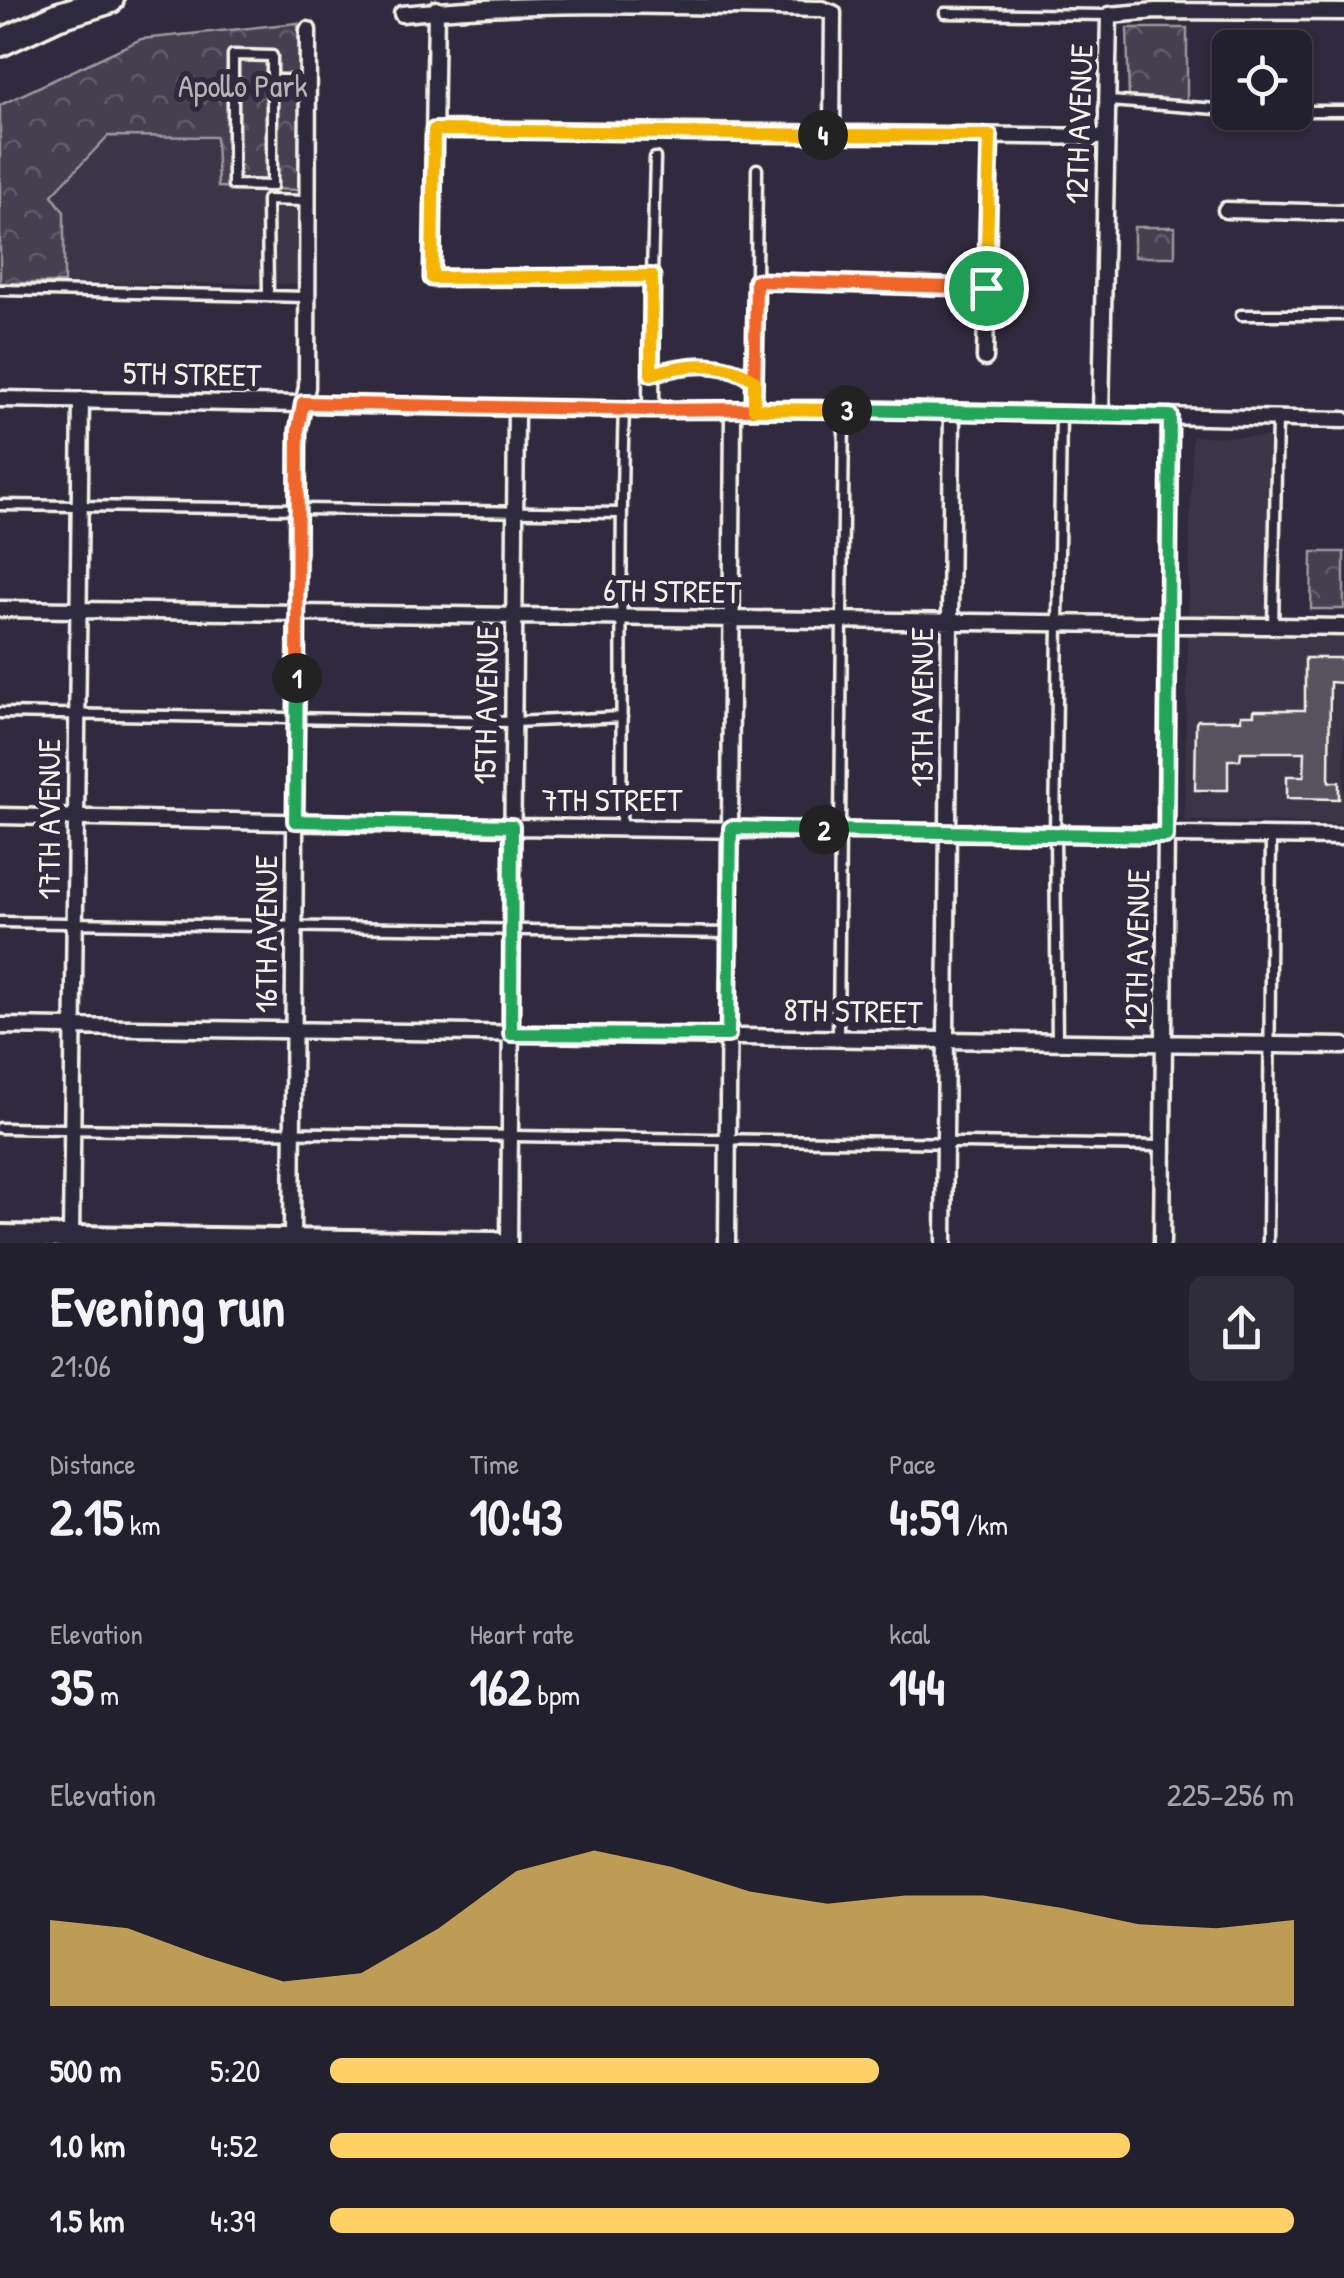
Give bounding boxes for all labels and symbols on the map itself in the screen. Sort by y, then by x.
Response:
street label: 12TH AVENUE [1054,43,1103,205]
park label: Apollo Park [178,64,308,107]
pin: 4 [798,110,848,160]
pin [944,246,1029,331]
street label: 5TH STREET [122,351,263,396]
pin: 3 [822,385,872,435]
street label: 6TH STREET [603,568,742,613]
street label: 15TH AVENUE [463,625,508,785]
street label: 13TH AVENUE [900,627,943,787]
pin: 1 [272,653,322,703]
street label: 17TH AVENUE [27,738,70,900]
street label: 7TH STREET [542,778,683,821]
pin: 2 [799,805,849,855]
street label: 16TH AVENUE [244,855,287,1013]
street label: 12TH AVENUE [1114,868,1159,1030]
street label: 8TH STREET [783,988,924,1033]

